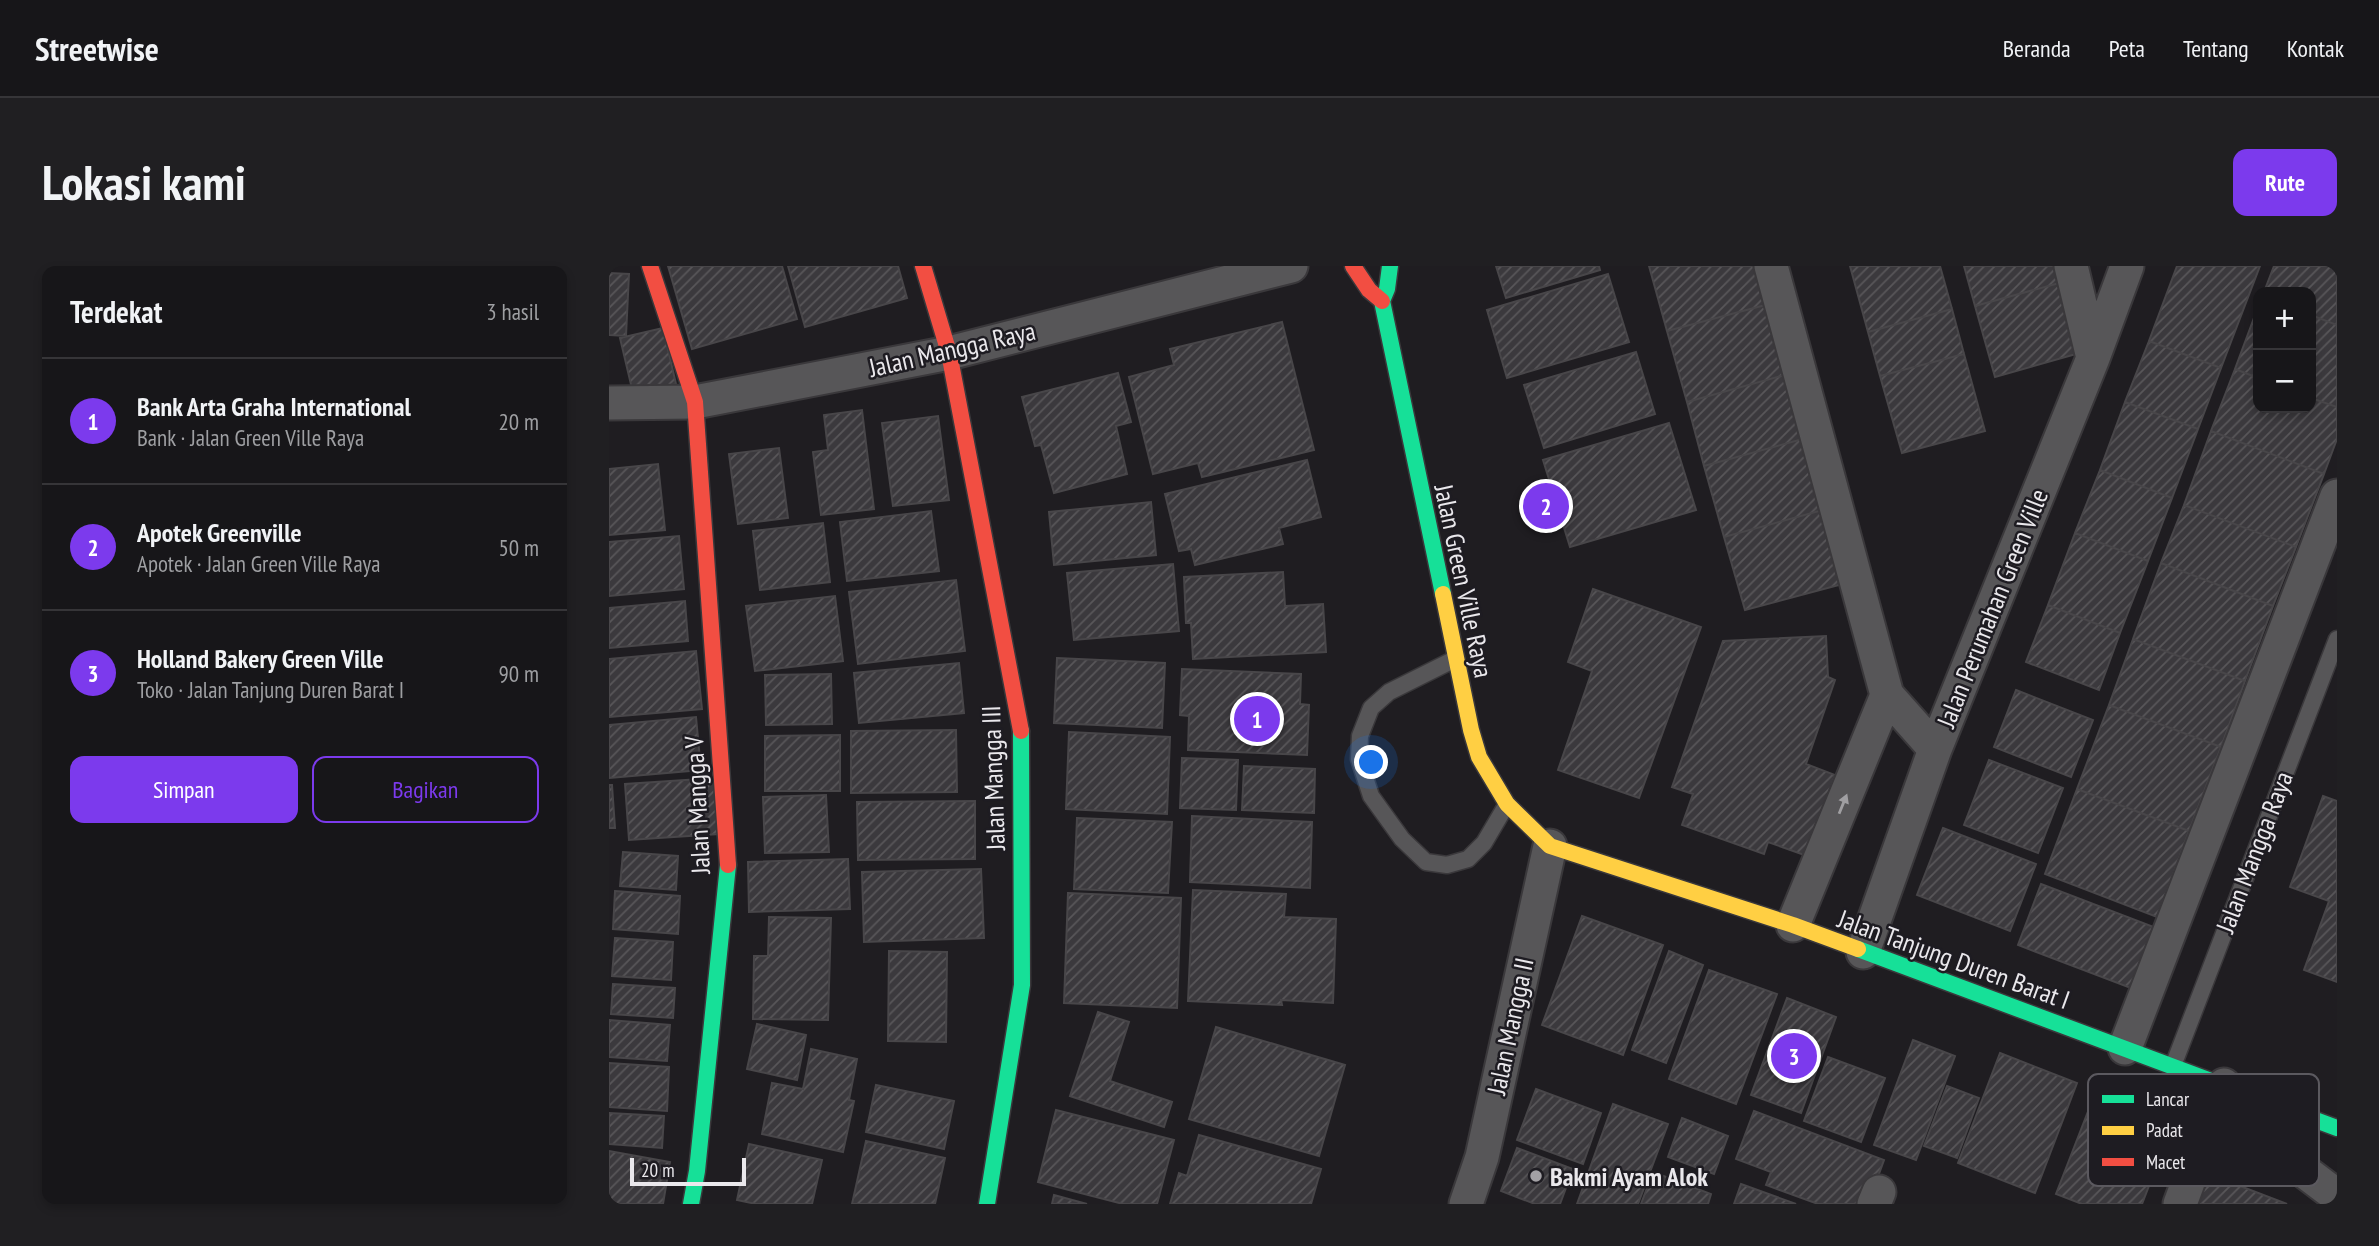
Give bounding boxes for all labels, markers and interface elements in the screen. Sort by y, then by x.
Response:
text: Streetwise [35,27,159,70]
text: Beranda [2003,33,2071,64]
text: Peta [2109,33,2145,64]
text: Tentang [2183,33,2249,64]
text: Kontak [2287,33,2344,64]
button: Rute [2233,149,2337,216]
text: Lokasi kami [42,150,246,214]
map controls [2253,287,2316,413]
button: + [2253,287,2316,350]
text: Terdekat [70,292,162,331]
text: 3 hasil [486,297,539,326]
street label: Jalan Mangga Raya [865,314,1038,384]
button: − [2253,350,2316,413]
text: Bank Arta Graha International [137,390,411,423]
text: 1 [88,407,99,436]
text: 20 m [498,407,539,436]
text: Bank · Jalan Green Ville Raya [137,423,364,452]
street label: Jalan Green Ville Raya [1427,480,1501,681]
pin: 2 [1523,480,1569,532]
street label: Jalan Perumahan Green Ville [1929,484,2055,733]
text: Apotek Greenville [137,516,302,549]
text: 2 [88,533,99,562]
text: 50 m [498,533,539,562]
text: Apotek · Jalan Green Ville Raya [137,549,380,578]
text: Holland Bakery Green Ville [137,642,384,675]
text: 3 [88,659,99,688]
text: 90 m [498,659,539,688]
text: Toko · Jalan Tanjung Duren Barat I [137,675,404,704]
pin: 1 [1234,693,1280,745]
street label: Jalan Mangga III [974,705,1012,852]
street label: Jalan Mangga V [677,734,717,876]
your location [1354,745,1388,779]
button: Simpan [70,756,298,823]
button: Bagikan [312,756,539,823]
street label: Jalan Mangga Raya [2208,767,2300,938]
one-way arrow [1837,793,1848,814]
street label: Jalan Tanjung Duren Barat I [1833,901,2074,1016]
street label: Jalan Mangga II [1479,955,1541,1098]
pin: 3 [1771,1030,1817,1082]
legend [2088,1074,2319,1186]
text: Lancar [2146,1087,2190,1111]
text: Padat [2146,1118,2183,1142]
text: Macet [2146,1150,2186,1174]
scale bar [630,1155,745,1187]
text: 20 m [641,1158,675,1182]
place label: Bakmi Ayam Alok [1550,1160,1708,1193]
marker: Bakmi Ayam Alok [1528,1168,1544,1184]

